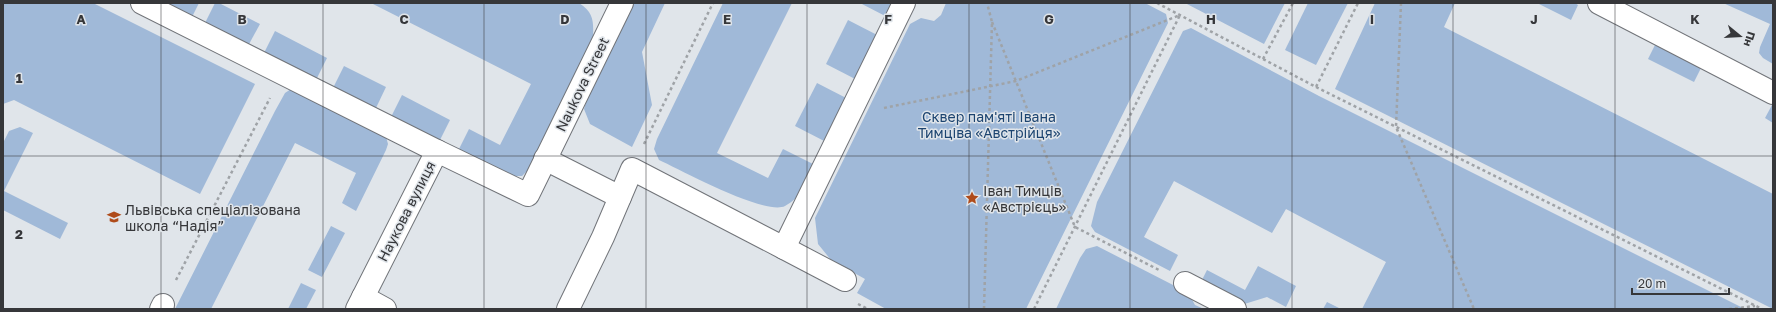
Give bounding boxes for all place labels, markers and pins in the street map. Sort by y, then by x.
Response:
place label: Іван Тимців «Австрієць» [983,182,1067,215]
place icon: Іван Тимців «Австрієць» [964,190,980,206]
place label: Львівська спеціалізована школа “Надія” [125,201,301,234]
school or university icon: Львівська спеціалізована школа “Надія” [106,209,122,225]

